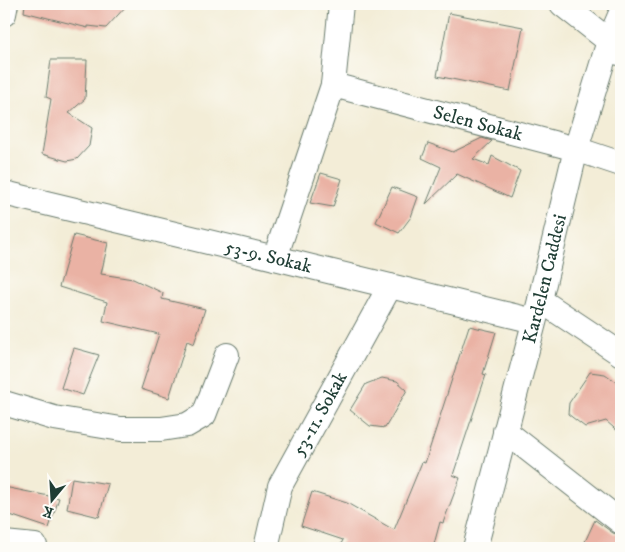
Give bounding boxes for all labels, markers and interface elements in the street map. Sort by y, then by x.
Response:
street label: Selen Sokak [431,100,526,146]
street label: Kardelen Caddesi [518,212,572,346]
street label: 53-9. Sokak [223,235,315,278]
street label: 53-11. Sokak [287,367,352,460]
north arrow [28,474,78,524]
text: K [40,501,56,521]

